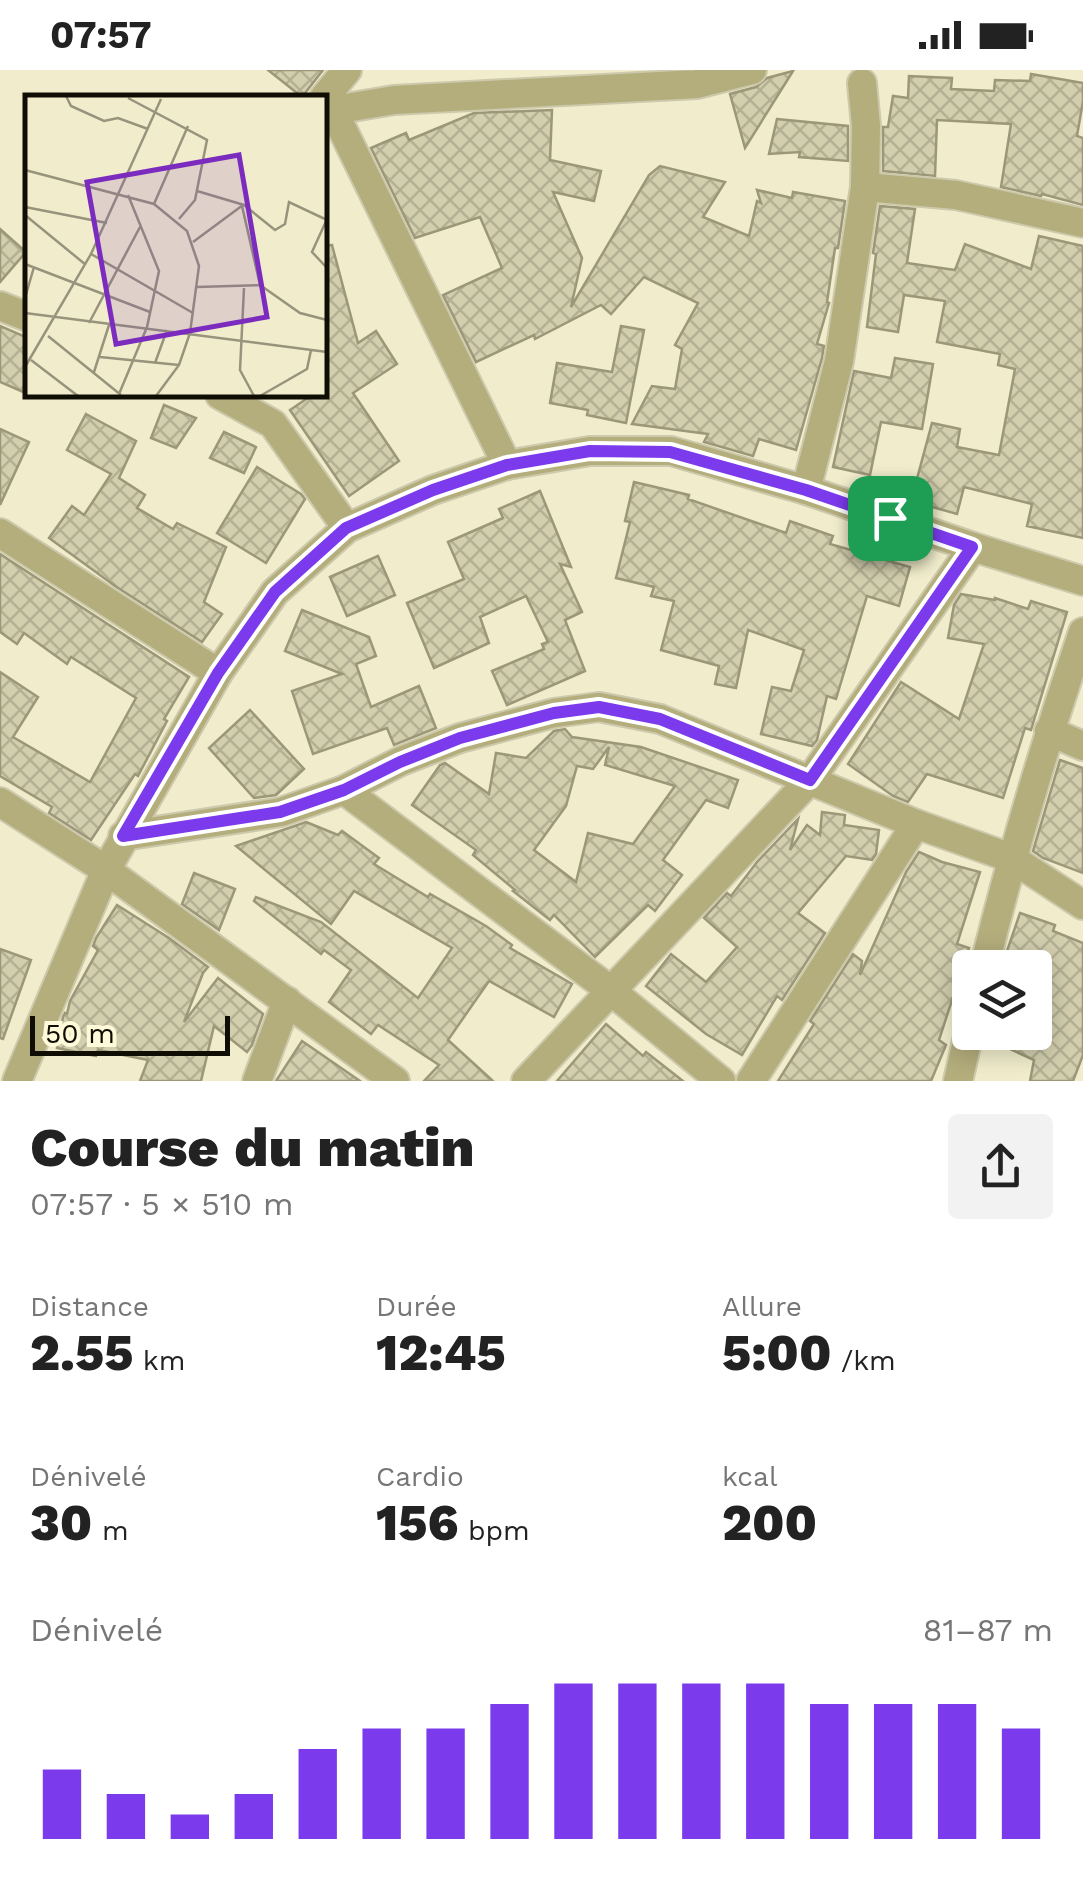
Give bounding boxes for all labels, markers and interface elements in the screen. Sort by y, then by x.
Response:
text: 07:57 [50,13,152,57]
inset map [25,95,328,398]
pin [848,476,933,561]
icon: arrive [863,491,918,546]
map controls [952,950,1052,1050]
button: layers [952,950,1052,1050]
scale bar [30,1011,230,1056]
text: 50 m [45,1017,115,1050]
button: share [948,1114,1053,1219]
text: Course du matin [30,1115,475,1179]
text: 07:57 · 5 × 510 m [30,1185,294,1223]
text: Distance [30,1290,149,1323]
text: Durée [376,1290,457,1323]
text: Allure [722,1290,802,1323]
text: 2.55 [30,1323,133,1382]
text: 12:45 [376,1323,506,1382]
text: 5:00 [722,1323,831,1382]
text: km [133,1344,185,1377]
text: /km [831,1344,896,1377]
text: Dénivelé [30,1460,147,1493]
text: Cardio [376,1460,464,1493]
text: kcal [722,1460,777,1493]
text: 30 [30,1493,92,1552]
text: 156 [376,1493,458,1552]
text: 200 [722,1493,817,1552]
text: m [92,1514,129,1547]
text: bpm [458,1514,530,1547]
text: Dénivelé [30,1611,163,1649]
text: 81–87 m [923,1611,1053,1649]

